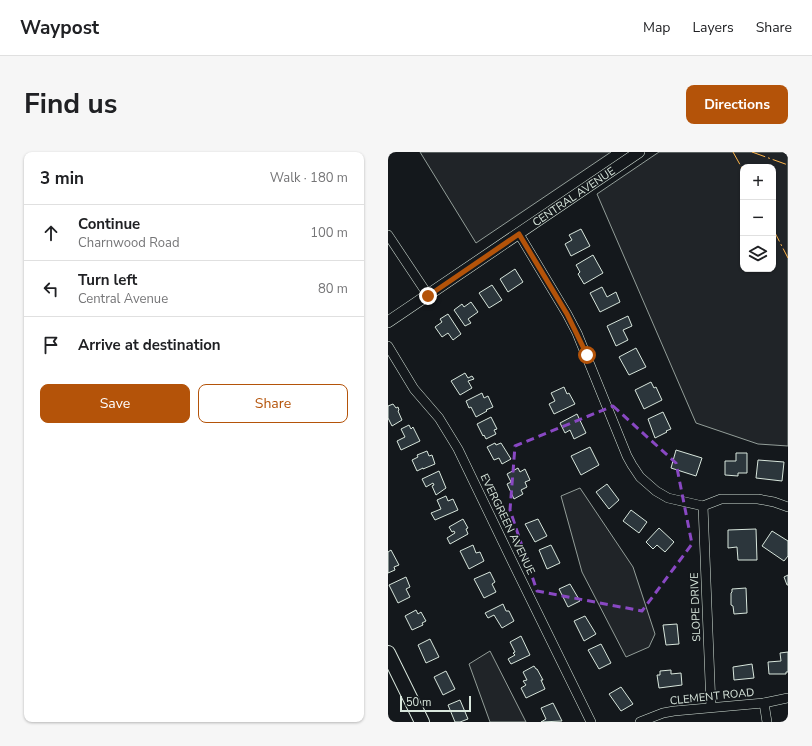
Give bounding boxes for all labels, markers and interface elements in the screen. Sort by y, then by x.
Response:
text: Waypost [20,15,99,41]
text: Map [643,18,670,37]
text: Layers [692,18,734,37]
text: Share [756,18,792,37]
text: Find us [24,85,118,123]
button: Directions [686,85,788,124]
street label: CENTRAL AVENUE [530,163,618,230]
map controls [740,164,776,272]
button: + [740,164,776,200]
text: 3 min [40,167,84,190]
text: Walk · 180 m [270,169,348,187]
button: − [740,200,776,236]
text: Continue [78,214,140,234]
icon: ahead [40,222,62,244]
text: 100 m [310,224,348,242]
text: Charnwood Road [78,234,179,252]
button: layers [740,236,776,272]
text: Turn left [78,270,137,290]
icon: left [40,278,62,300]
text: 80 m [318,280,348,298]
route end [419,287,437,305]
text: Central Avenue [78,290,168,308]
icon: arrive [40,334,62,356]
text: Arrive at destination [78,335,221,355]
route start [578,346,596,364]
button: Save [40,384,190,423]
button: Share [198,384,348,423]
street label: EVERGREEN AVENUE [477,471,539,577]
street label: SLOPE DRIVE [687,572,704,642]
street label: CLEMENT ROAD [669,685,755,708]
scale bar [400,694,471,713]
text: 50 m [406,695,431,710]

